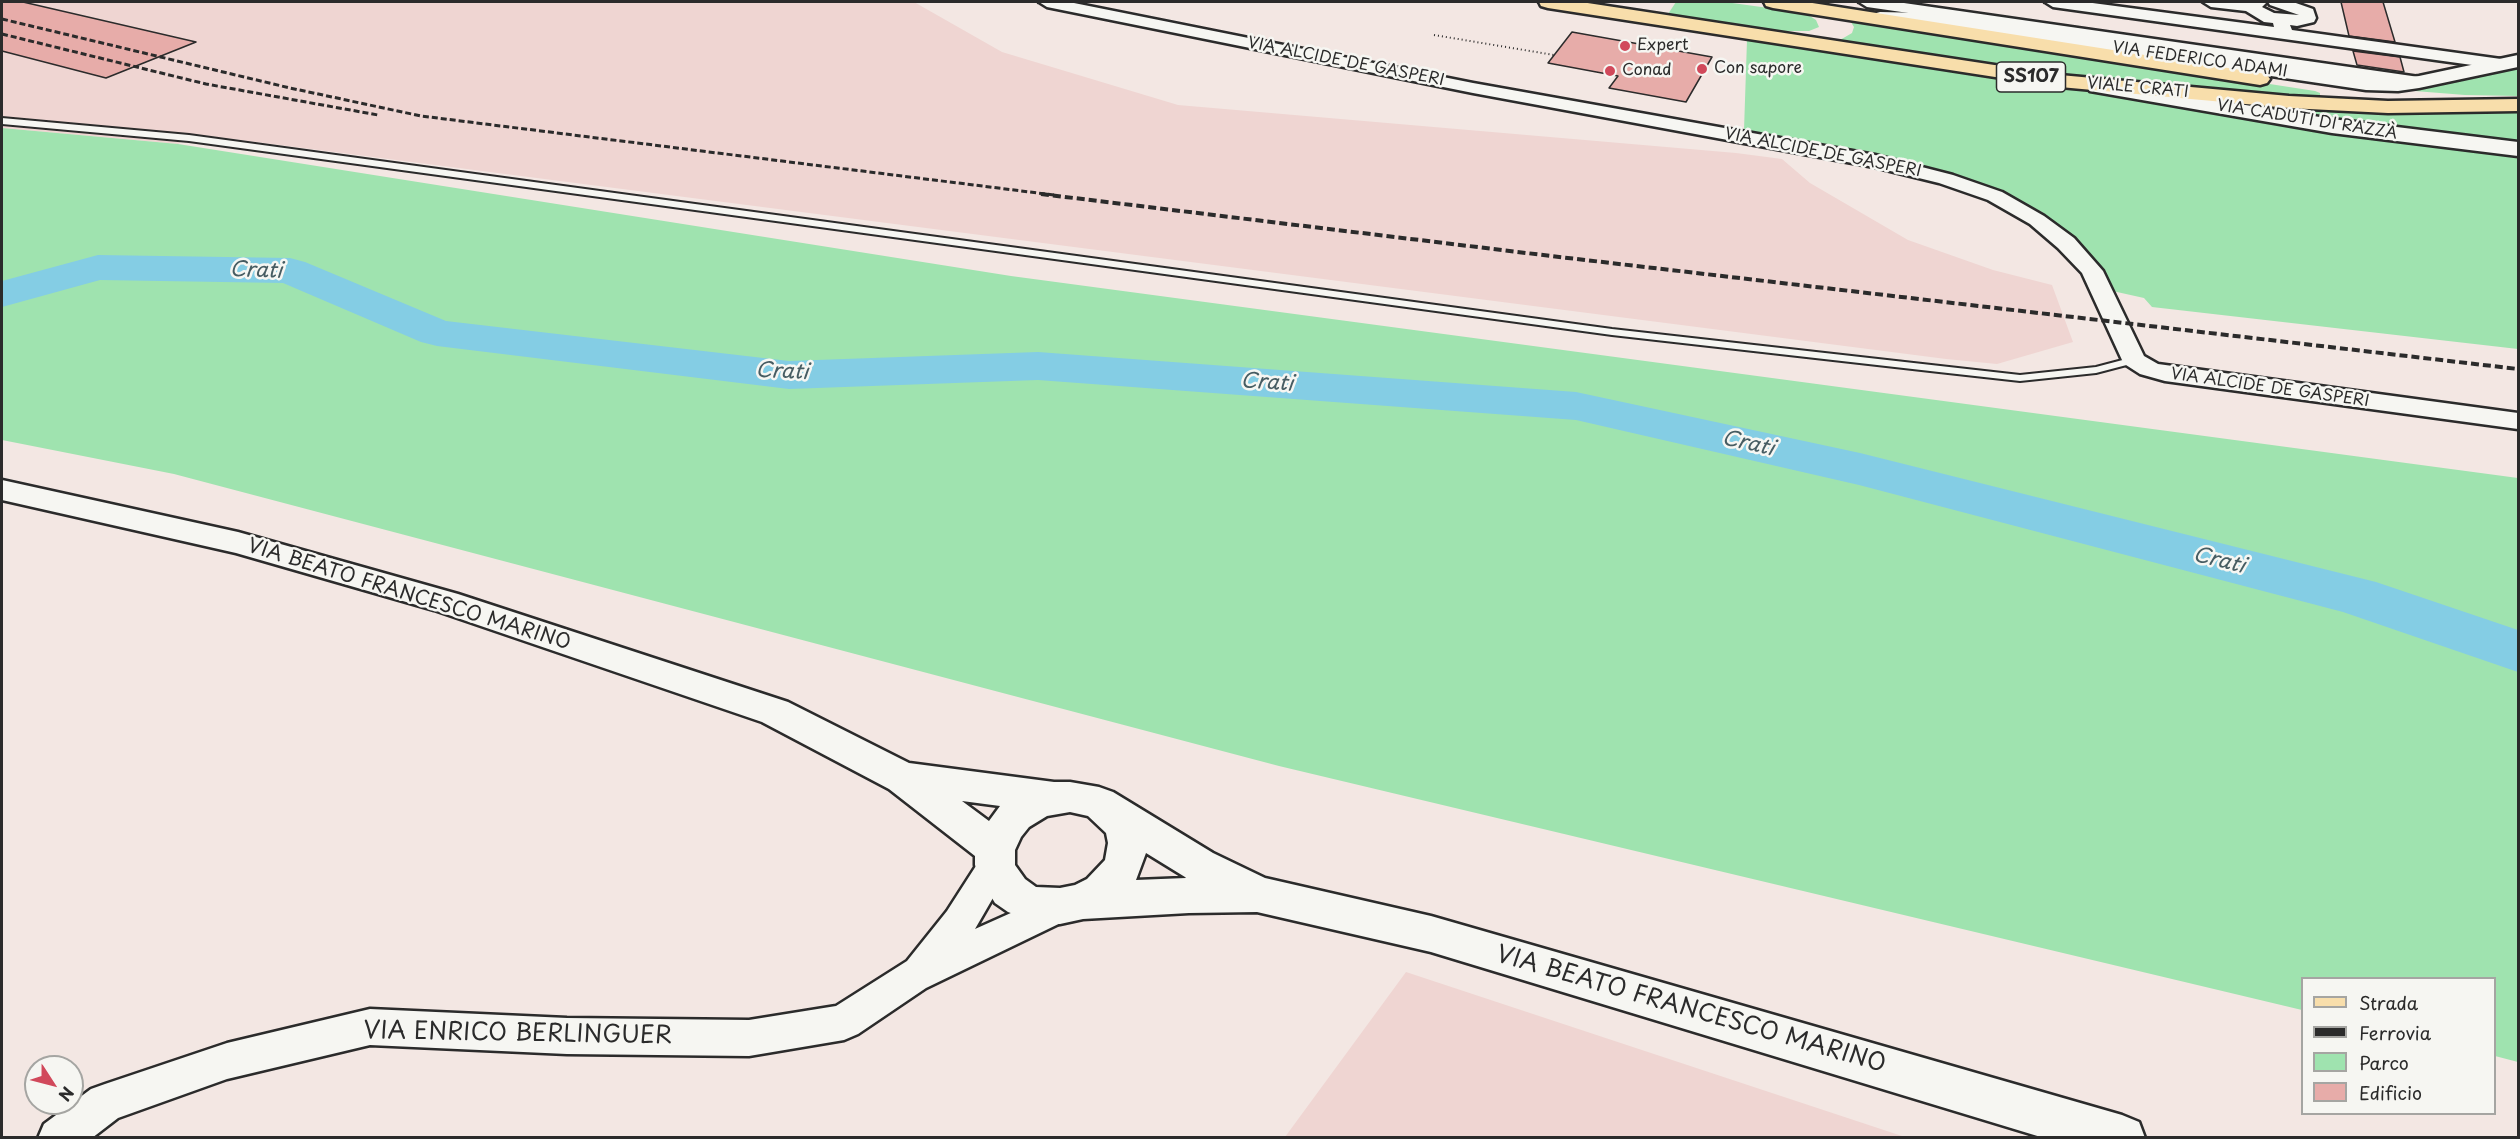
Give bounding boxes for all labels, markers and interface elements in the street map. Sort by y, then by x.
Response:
street label: VIA ALCIDE DE GASPERI [1246,33,1446,91]
place label: Expert [1637,36,1688,56]
street label: VIA FEDERICO ADAMI [2111,38,2289,82]
marker: Expert [1618,39,1632,53]
place label: Con sapore [1714,59,1802,79]
place label: Conad [1622,61,1671,81]
marker: Con sapore [1695,62,1709,76]
road number: SS107 [1996,62,2066,92]
marker: Conad [1603,64,1617,78]
street label: VIALE CRATI [2086,74,2190,102]
street label: VIA CADUTI DI RAZZÀ [2215,96,2399,144]
street label: VIA ALCIDE DE GASPERI [1723,124,1923,182]
water label: Crati [229,257,283,285]
water label: Crati [755,358,809,386]
street label: VIA ALCIDE DE GASPERI [2170,365,2370,411]
water label: Crati [1240,369,1294,397]
water label: Crati [1719,426,1777,462]
street label: VIA BEATO FRANCESCO MARINO [245,534,573,656]
water label: Crati [2190,542,2248,580]
street label: VIA BEATO FRANCESCO MARINO [1493,941,1889,1079]
legend [2301,977,2496,1115]
text: Strada [2359,989,2418,1016]
street label: VIA ENRICO BERLINGUER [363,1017,673,1051]
text: Ferrovia [2359,1019,2431,1046]
text: Parco [2359,1049,2409,1076]
north arrow [24,1055,84,1115]
text: Edificio [2359,1079,2422,1106]
text: N [54,1082,80,1107]

